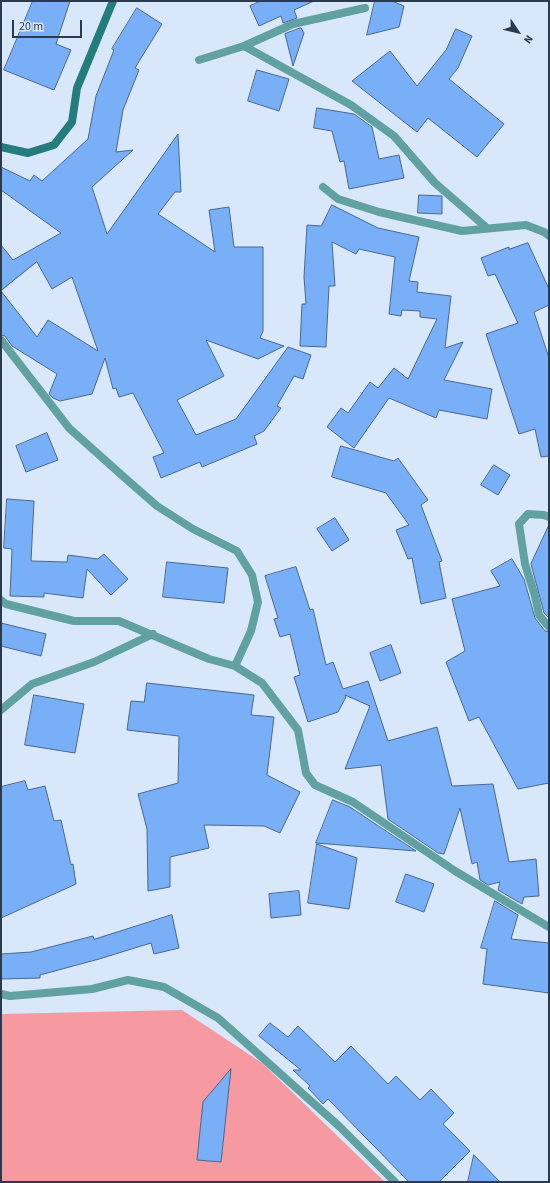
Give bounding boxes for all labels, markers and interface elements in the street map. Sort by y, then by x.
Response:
scale bar [14,12,84,38]
north arrow [498,12,538,52]
text: 20 m [19,18,43,35]
text: N [520,32,536,46]

